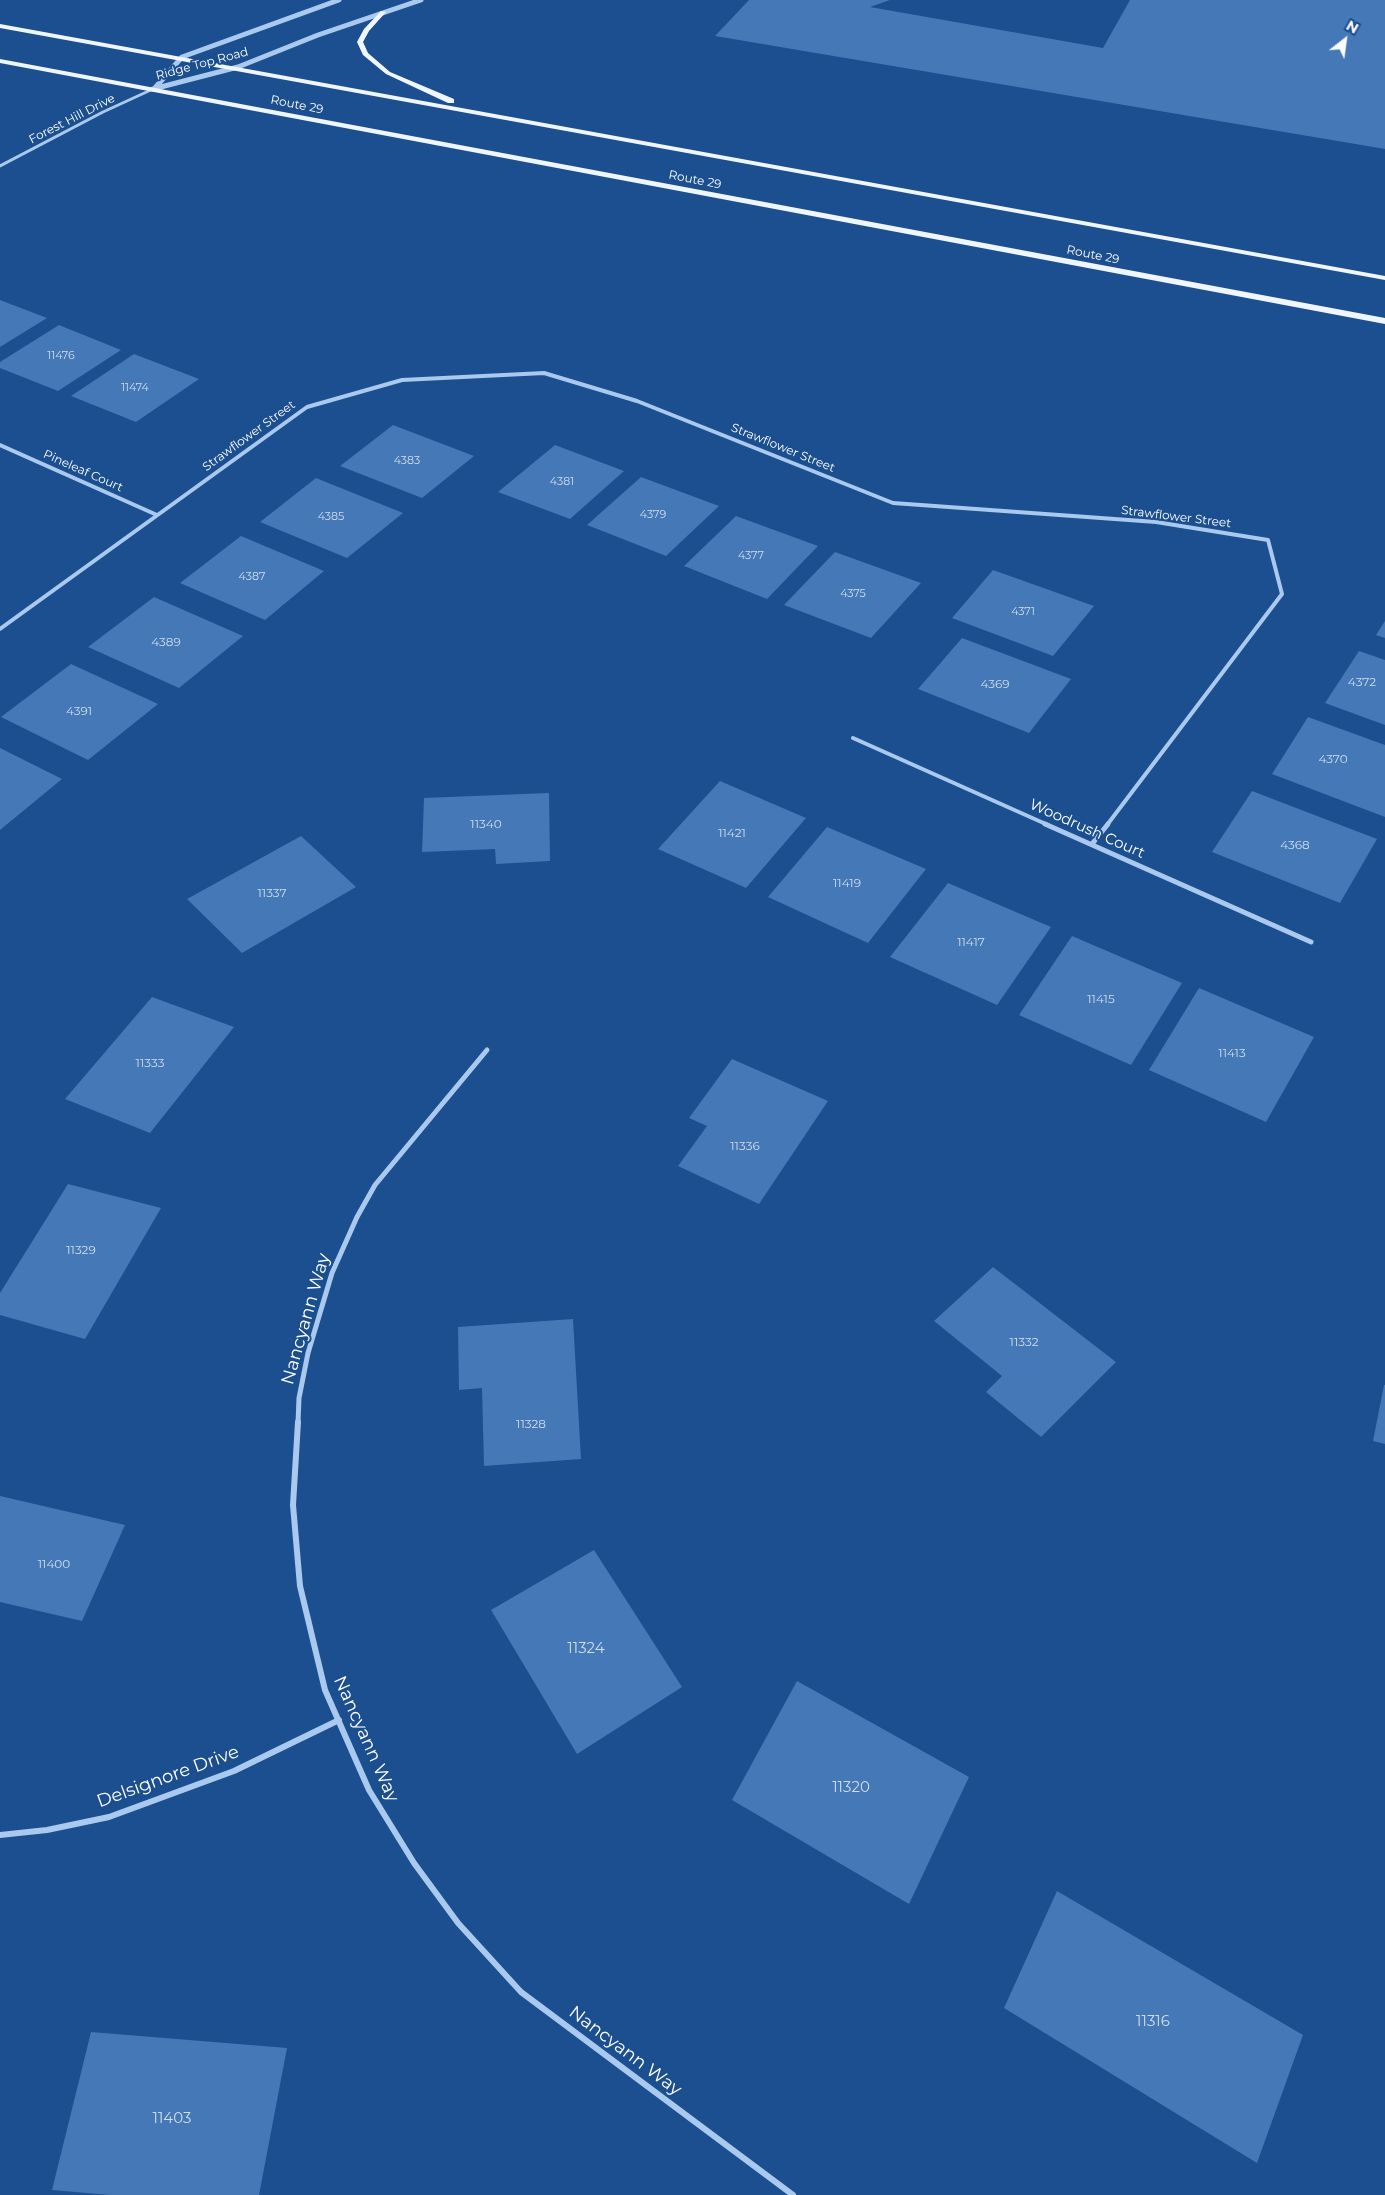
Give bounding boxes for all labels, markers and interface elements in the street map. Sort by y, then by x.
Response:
north arrow [1320,15,1370,65]
text: N [1343,16,1362,38]
street label: Ridge Top Road [154,45,250,83]
street label: Forest Hill Drive [27,91,117,147]
street label: Route 29 [269,93,325,117]
street label: Route 29 [667,168,723,192]
street label: Route 29 [1065,243,1121,267]
house number: 11476 [47,349,75,363]
house number: 11474 [121,381,149,395]
street label: Strawflower Street [200,398,298,474]
street label: Strawflower Street [729,421,837,475]
street label: Pineleaf Court [41,447,125,495]
house number: 4383 [394,454,420,468]
house number: 4381 [550,475,574,489]
street label: Strawflower Street [1120,503,1232,531]
house number: 4379 [640,508,666,522]
house number: 4385 [318,510,344,524]
house number: 4377 [738,549,764,563]
house number: 4387 [239,570,265,584]
house number: 4375 [840,587,866,601]
house number: 4371 [1011,605,1035,619]
house number: 4389 [151,635,181,649]
house number: 4372 [1348,675,1376,689]
house number: 4369 [980,677,1010,691]
house number: 4391 [66,704,92,718]
house number: 4370 [1318,752,1348,766]
street label: Woodrush Court [1027,795,1147,863]
house number: 11340 [470,817,502,831]
house number: 11421 [718,826,746,840]
house number: 4368 [1280,838,1310,852]
house number: 11419 [833,876,861,890]
house number: 11337 [257,886,287,900]
house number: 11417 [957,935,985,949]
house number: 11415 [1087,992,1115,1006]
house number: 11413 [1218,1046,1246,1060]
house number: 11333 [136,1056,164,1070]
house number: 11336 [730,1139,760,1153]
house number: 11329 [66,1243,96,1257]
street label: Nancyann Way [277,1251,335,1387]
house number: 11332 [1010,1335,1038,1349]
house number: 11328 [516,1417,546,1431]
house number: 11400 [38,1557,70,1571]
house number: 11324 [567,1640,605,1658]
street label: Nancyann Way [329,1673,403,1805]
street label: Delsignore Drive [94,1741,242,1813]
house number: 11320 [832,1779,870,1797]
street label: Nancyann Way [564,2002,686,2100]
house number: 11316 [1136,2013,1170,2031]
house number: 11403 [153,2110,191,2128]

